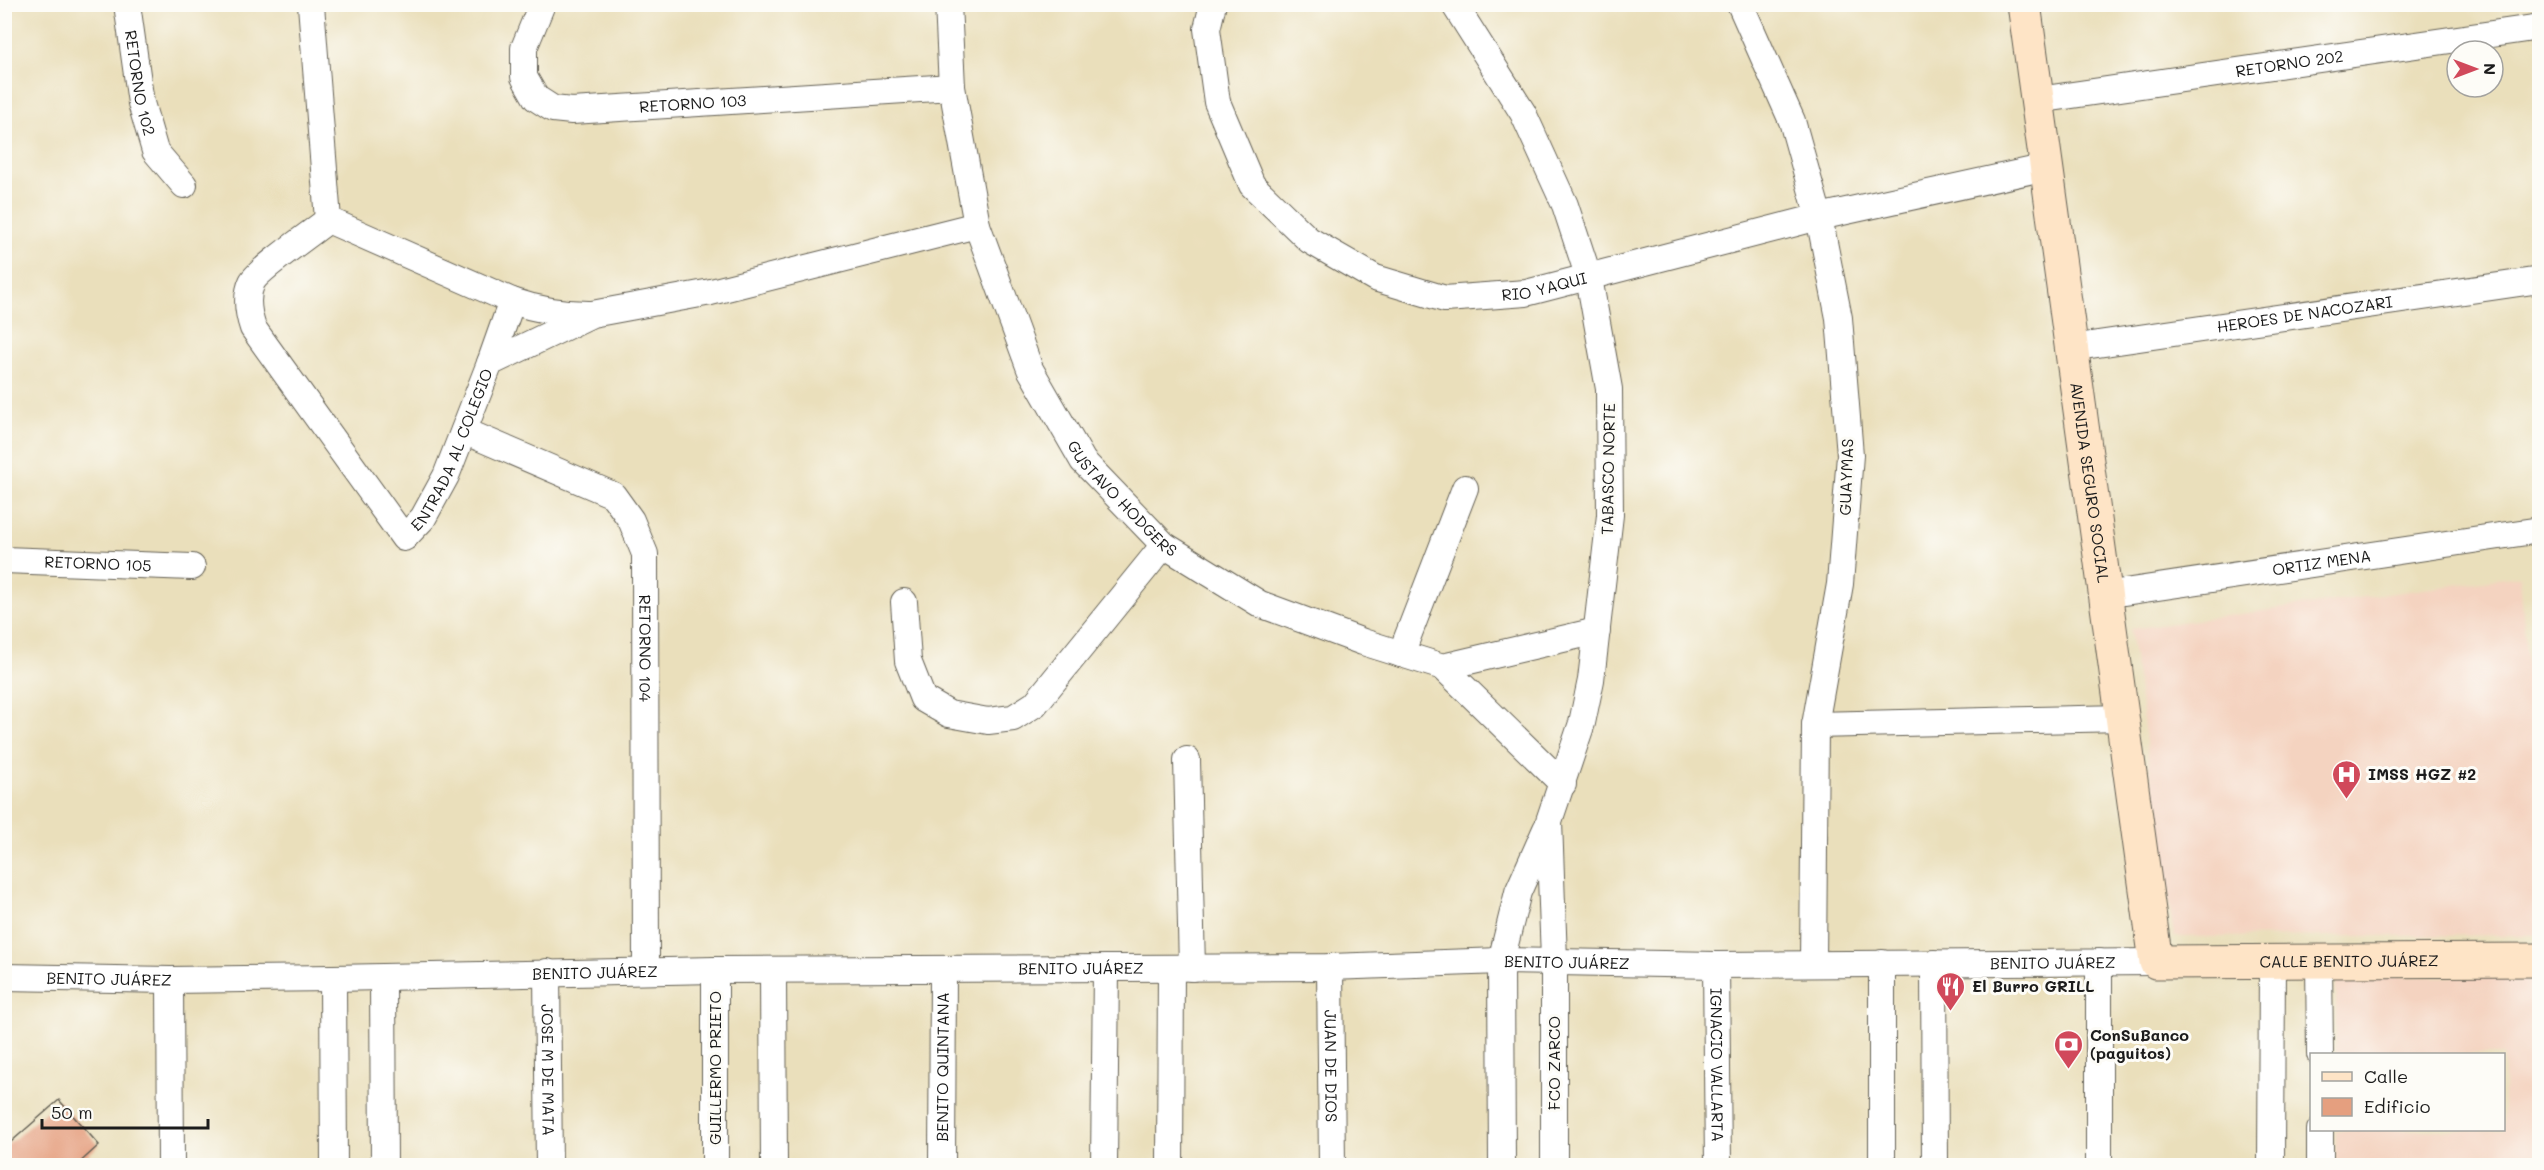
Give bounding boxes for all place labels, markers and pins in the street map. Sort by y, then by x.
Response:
hospital icon: IMSS HGZ #2 [2331,758,2363,800]
place label: IMSS HGZ #2 [2368,763,2476,784]
restaurant icon: El Burro GRILL [1935,970,1967,1012]
place label: El Burro GRILL [1972,975,2095,996]
place label: ConSuBanco (paguitos) [2090,1024,2189,1063]
bank icon: ConSuBanco (paguitos) [2053,1028,2085,1070]

